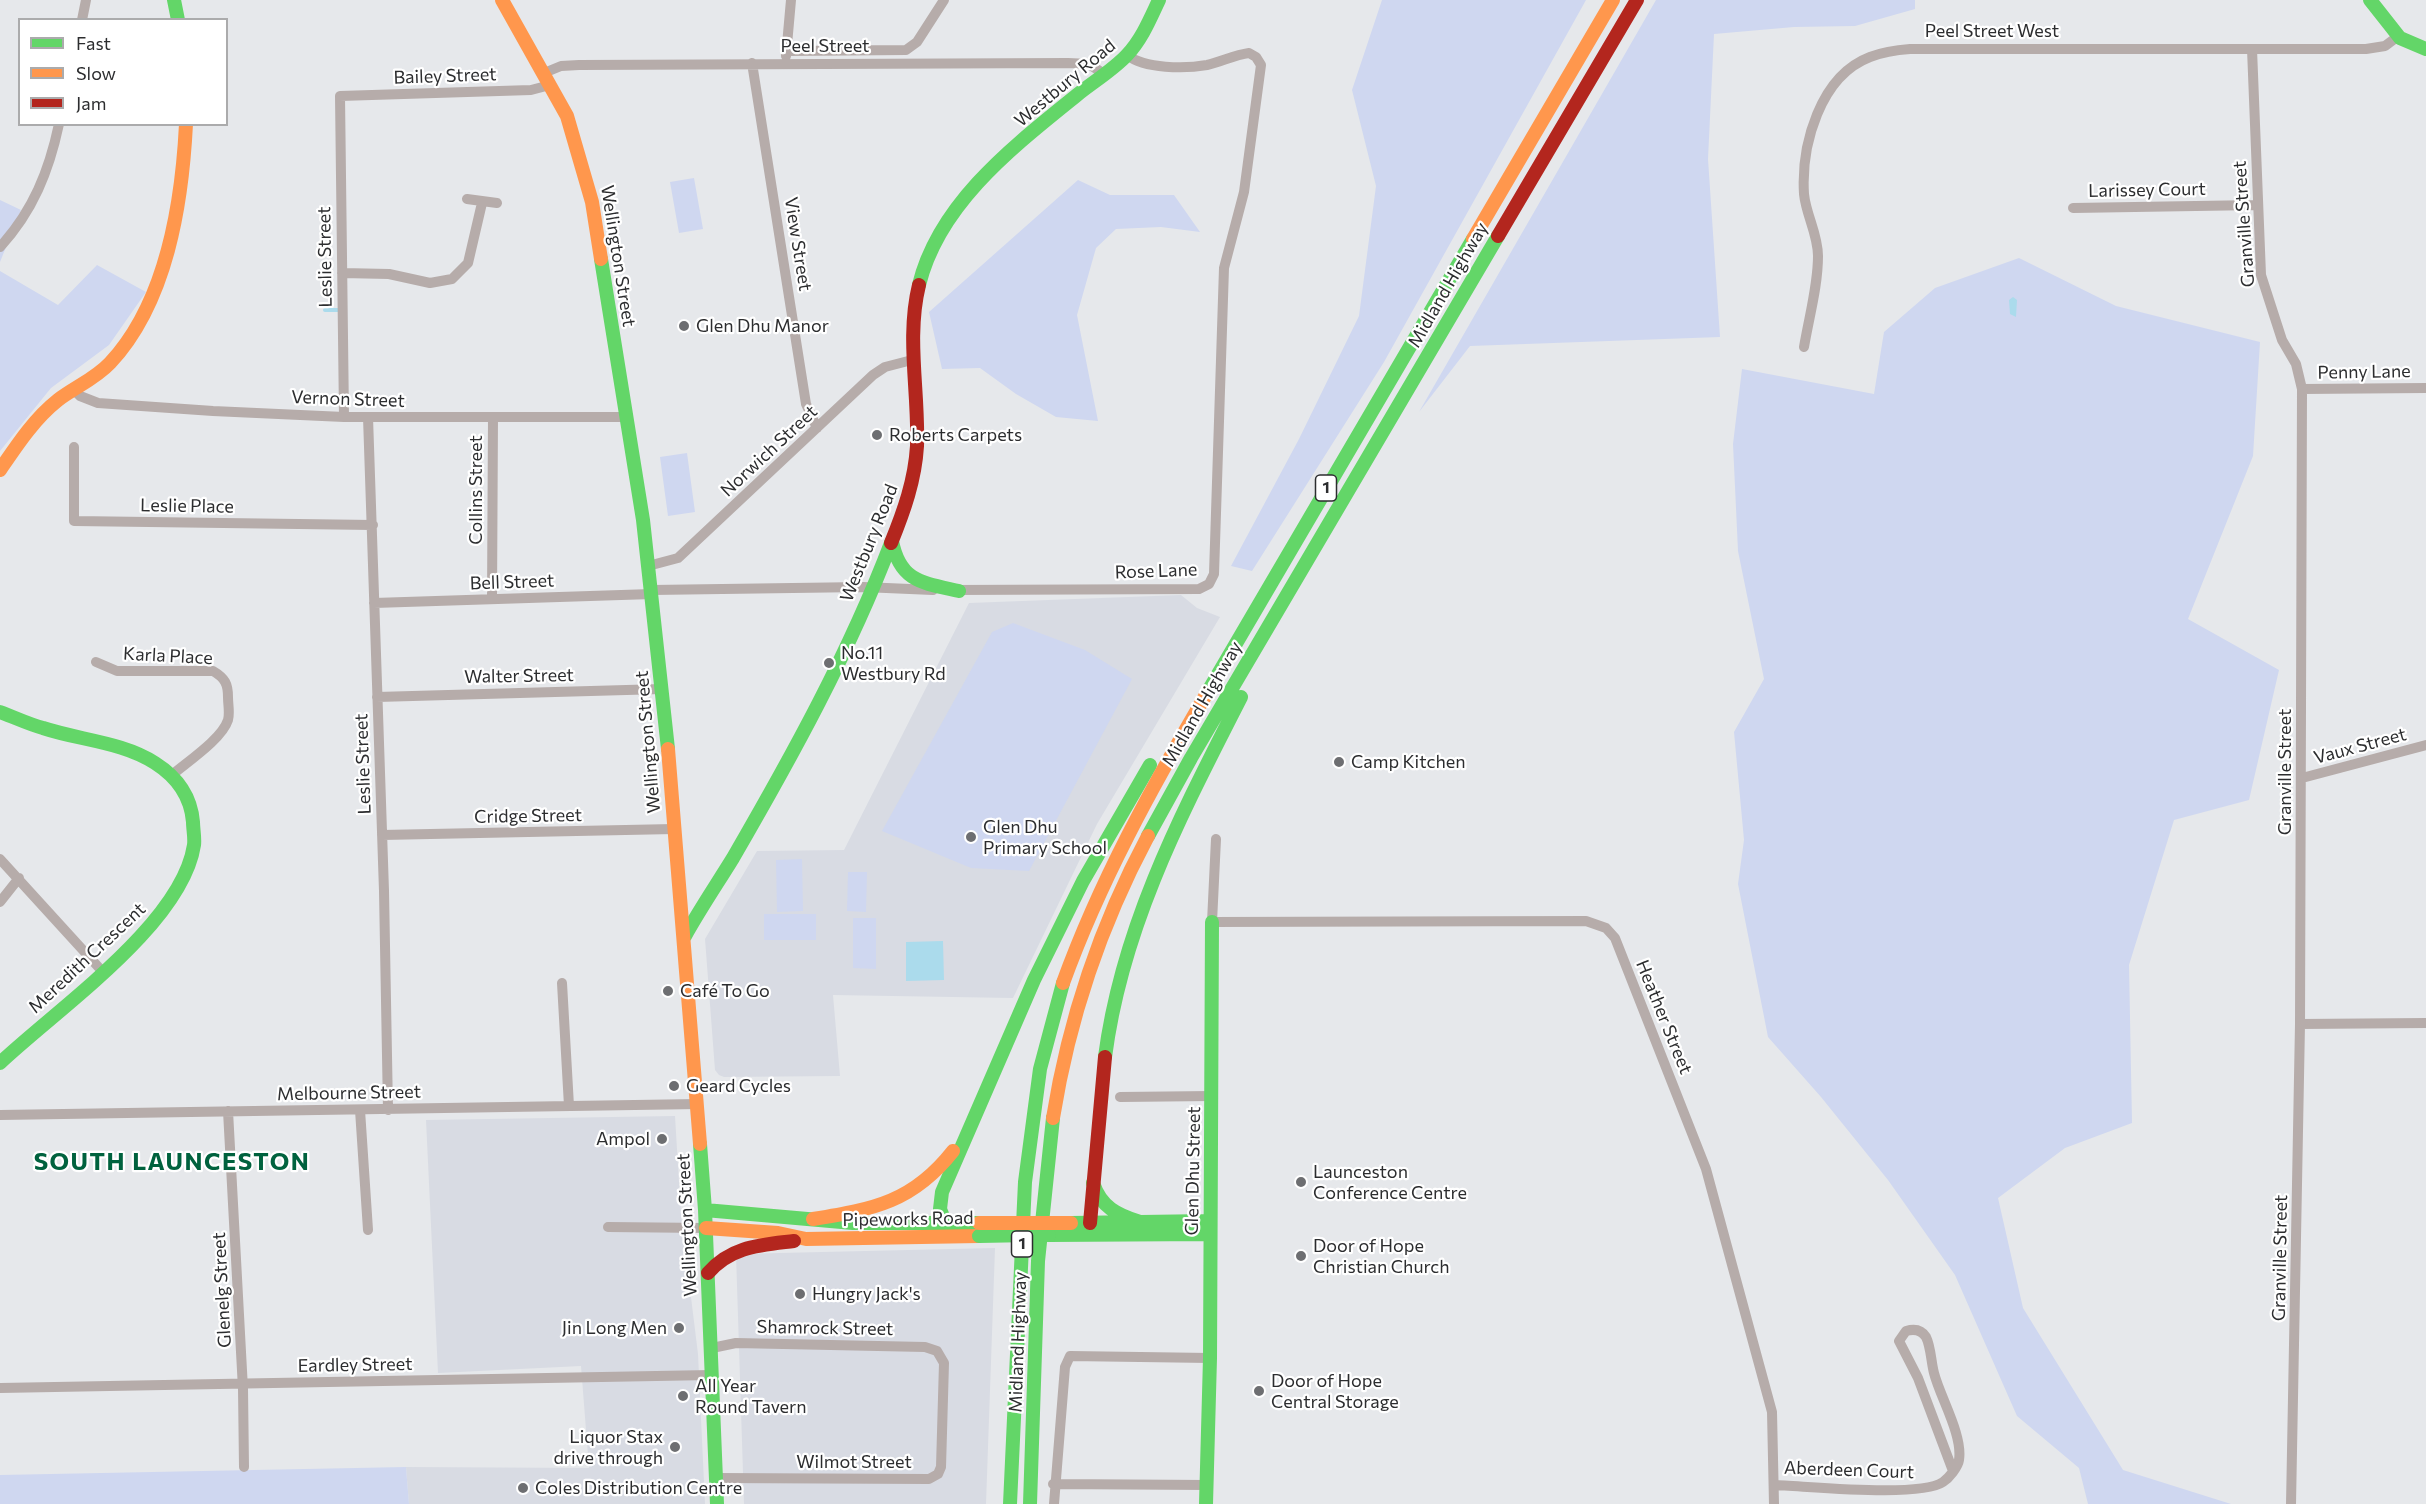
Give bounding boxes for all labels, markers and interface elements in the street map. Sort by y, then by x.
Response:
legend [18,18,228,126]
street label: Peel Street West [1925,20,2059,42]
text: Fast [76,32,111,54]
street label: Peel Street [781,35,869,57]
street label: Westbury Road [1010,35,1120,131]
text: Slow [76,62,116,84]
street label: Bailey Street [393,63,497,89]
text: Jam [76,92,106,114]
street label: Granville Street [2229,160,2259,288]
street label: Larissey Court [2088,178,2206,202]
street label: Wellington Street [596,184,640,328]
street label: View Street [780,195,816,293]
street label: Leslie Street [313,206,337,308]
street label: Midland Highway [1403,218,1493,352]
place label: Glen Dhu Manor [696,315,829,337]
marker: Glen Dhu Manor [677,319,691,333]
street label: Penny Lane [2317,360,2411,384]
street label: Vernon Street [291,386,405,412]
street label: Norwich Street [716,401,822,501]
place label: Roberts Carpets [889,424,1022,446]
marker: Roberts Carpets [870,428,884,442]
street label: Collins Street [465,435,487,545]
road number: 1 [1316,475,1336,501]
street label: Westbury Road [836,481,902,605]
street label: Leslie Place [140,494,234,518]
street label: Rose Lane [1114,559,1198,583]
street label: Bell Street [469,570,555,594]
street label: Midland Highway [1157,637,1247,771]
place label: No.11 Westbury Rd [841,642,946,684]
street label: Karla Place [123,643,213,669]
marker: No.11 Westbury Rd [822,656,836,670]
street label: Walter Street [464,664,574,688]
street label: Wellington Street [631,670,665,814]
street label: Granville Street [2274,709,2296,835]
street label: Leslie Street [350,713,376,815]
street label: Vaux Street [2311,723,2409,769]
place label: Camp Kitchen [1351,751,1466,773]
marker: Camp Kitchen [1332,755,1346,769]
street label: Cridge Street [474,804,582,828]
place label: Glen Dhu Primary School [983,816,1107,858]
marker: Glen Dhu Primary School [964,830,978,844]
street label: Meredith Crescent [24,898,150,1018]
street label: Heather Street [1631,957,1697,1077]
place label: Café To Go [680,980,770,1002]
marker: Café To Go [661,984,675,998]
place label: Geard Cycles [686,1075,791,1097]
marker: Geard Cycles [667,1079,681,1093]
street label: Melbourne Street [277,1081,421,1105]
street label: Glen Dhu Street [1181,1106,1205,1236]
place label: Ampol [596,1128,650,1150]
marker: Ampol [655,1132,669,1146]
district label: SOUTH LAUNCESTON [34,1148,310,1176]
street label: Wellington Street [672,1153,702,1297]
place label: Launceston Conference Centre [1313,1161,1467,1204]
marker: Launceston Conference Centre [1294,1175,1308,1189]
street label: Granville Street [2268,1195,2292,1321]
street label: Pipeworks Road [842,1207,974,1231]
road number: 1 [1012,1231,1032,1257]
street label: Glenelg Street [208,1232,236,1348]
place label: Door of Hope Christian Church [1313,1235,1450,1278]
marker: Door of Hope Christian Church [1294,1249,1308,1263]
street label: Midland Highway [1005,1271,1031,1413]
place label: Hungry Jack's [812,1283,921,1305]
marker: Hungry Jack's [793,1287,807,1301]
street label: Shamrock Street [757,1316,893,1340]
place label: Jin Long Men [562,1317,667,1339]
marker: Jin Long Men [672,1321,686,1335]
street label: Eardley Street [297,1353,413,1377]
place label: Door of Hope Central Storage [1271,1370,1399,1412]
place label: All Year Round Tavern [695,1375,807,1418]
marker: Door of Hope Central Storage [1252,1384,1266,1398]
marker: All Year Round Tavern [676,1389,690,1403]
place label: Liquor Stax drive through [553,1426,663,1468]
marker: Liquor Stax drive through [668,1440,682,1454]
street label: Wilmot Street [796,1451,912,1473]
street label: Aberdeen Court [1784,1457,1914,1483]
place label: Coles Distribution Centre [535,1477,742,1499]
marker: Coles Distribution Centre [516,1481,530,1495]

